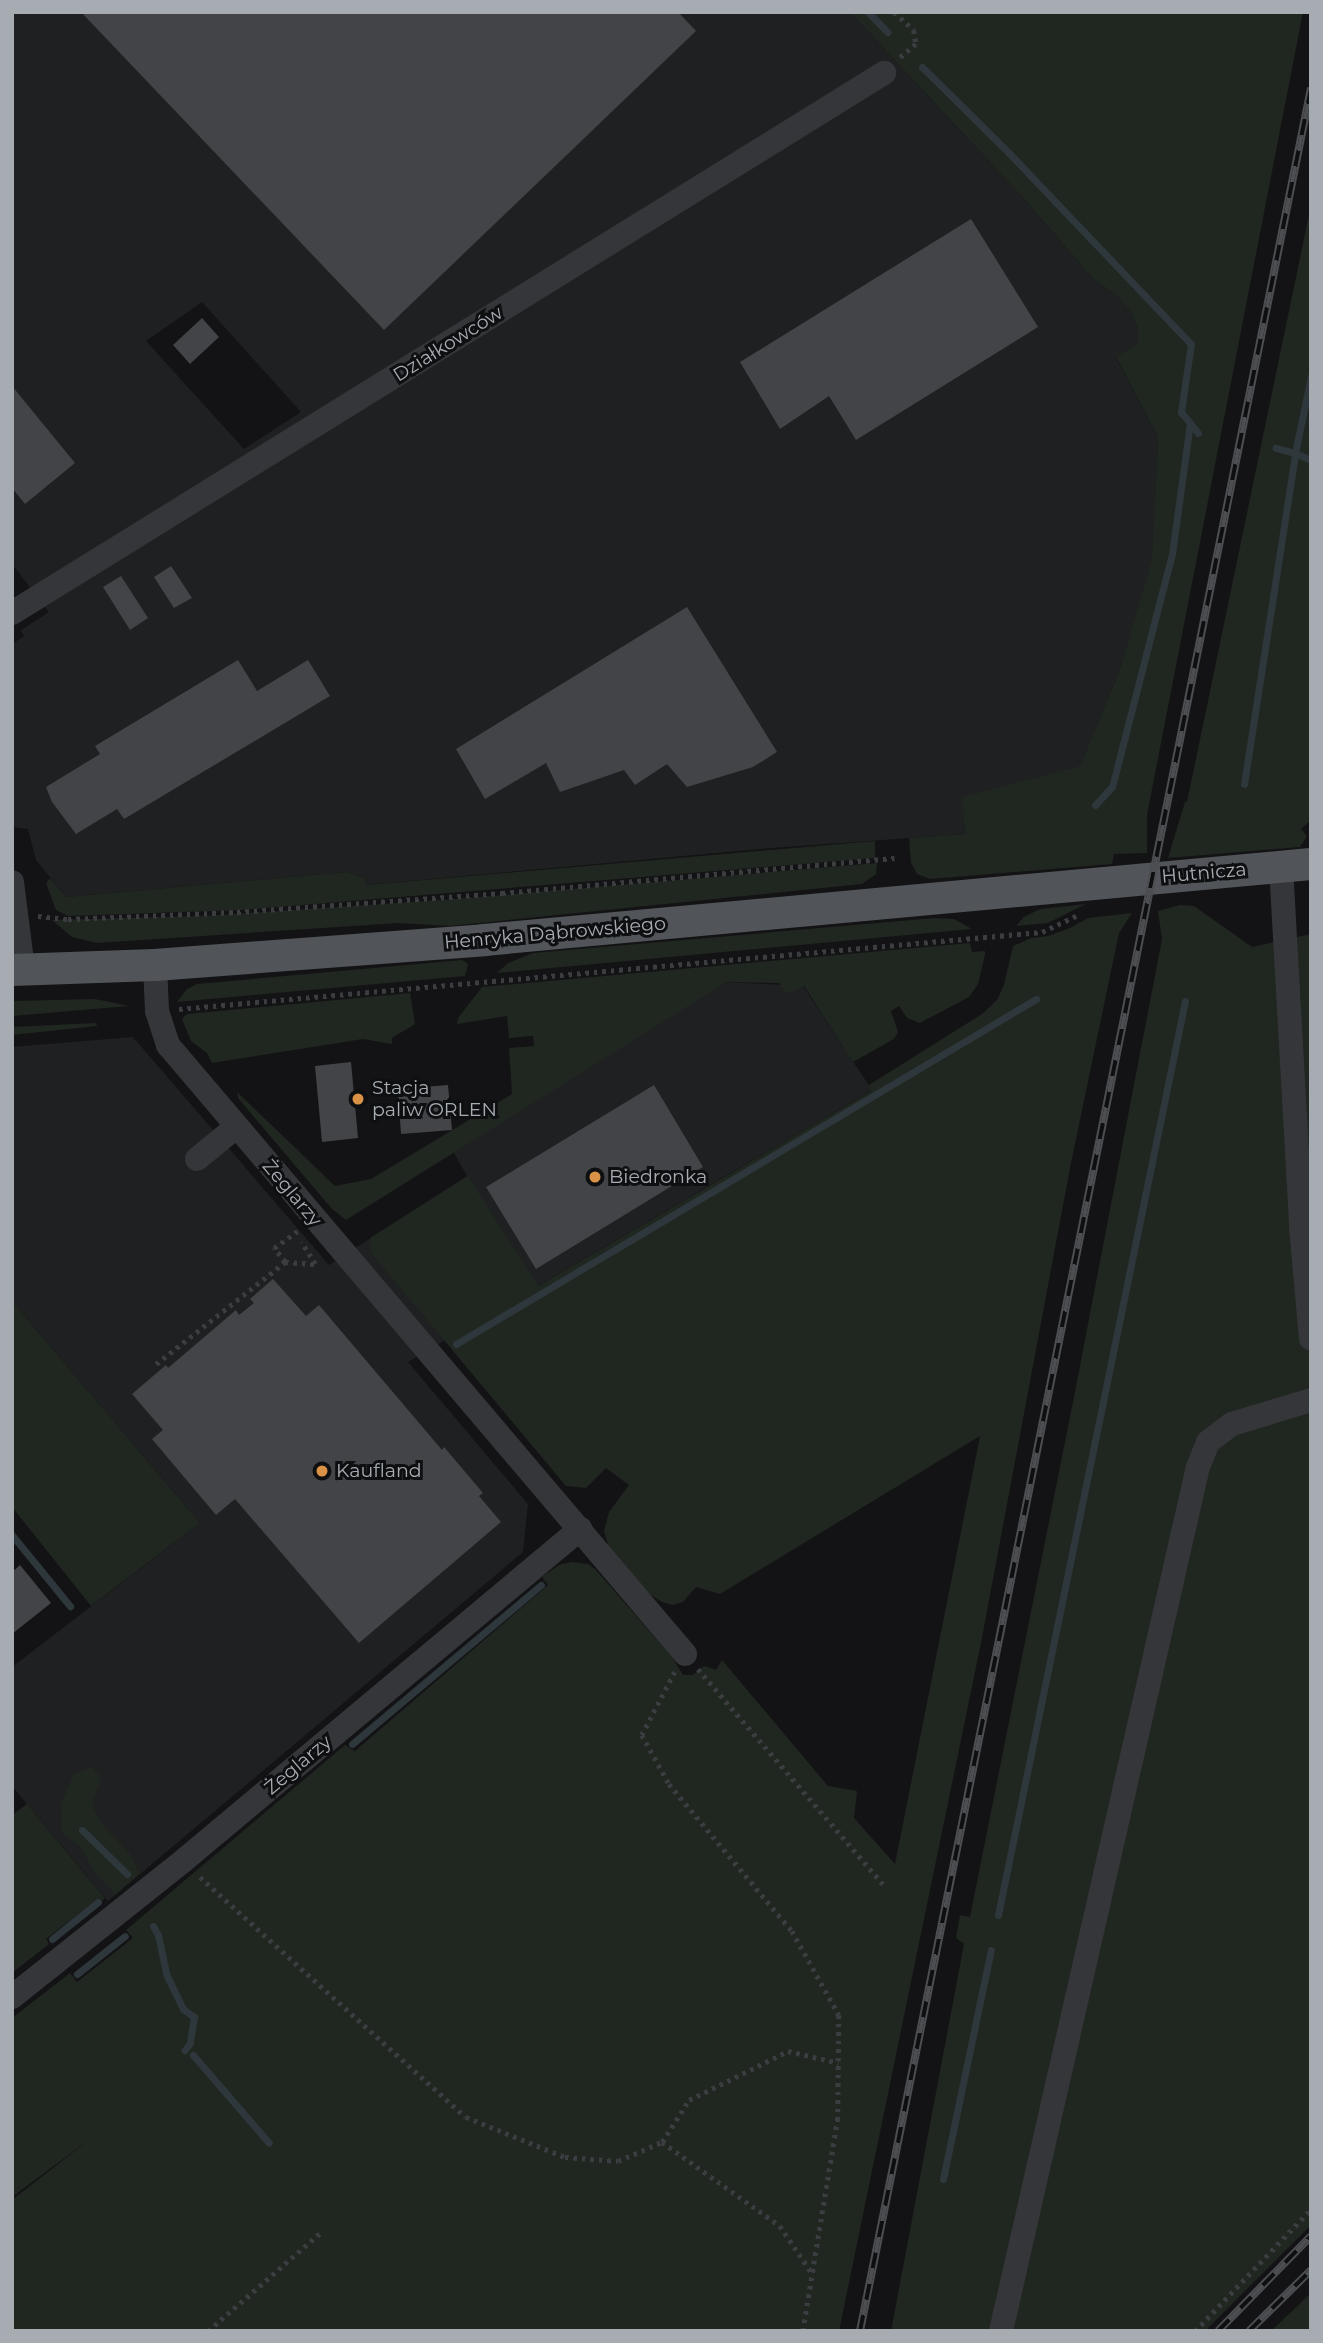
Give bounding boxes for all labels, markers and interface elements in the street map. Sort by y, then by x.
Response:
street label: Działkowców [389,301,507,387]
street label: Hutnicza [1160,858,1248,888]
street label: Henryka Dąbrowskiego [443,912,667,954]
place label: Stacja paliw ORLEN [372,1077,497,1121]
marker: Stacja paliw ORLEN [350,1091,366,1107]
street label: Żeglarzy [257,1155,327,1231]
place label: Biedronka [609,1166,707,1188]
marker: Biedronka [587,1169,603,1185]
place label: Kaufland [336,1460,422,1482]
marker: Kaufland [314,1463,330,1479]
street label: Żeglarzy [260,1730,336,1800]

